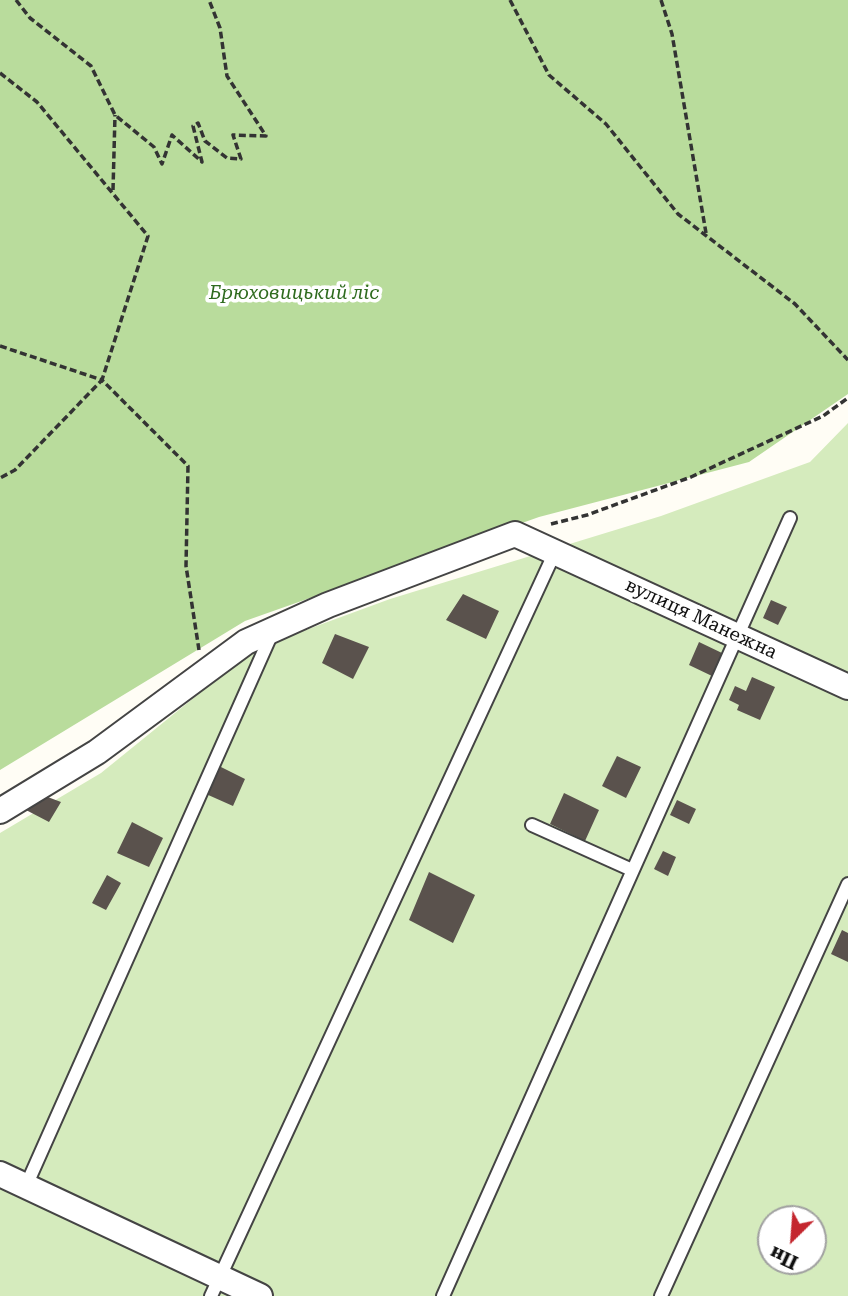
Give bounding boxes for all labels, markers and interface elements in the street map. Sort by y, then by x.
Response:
park label: Брюховицький ліс [209,282,379,304]
street label: вулиця Манежна [621,574,781,664]
north arrow [757,1205,827,1275]
text: Пн [766,1241,801,1274]

